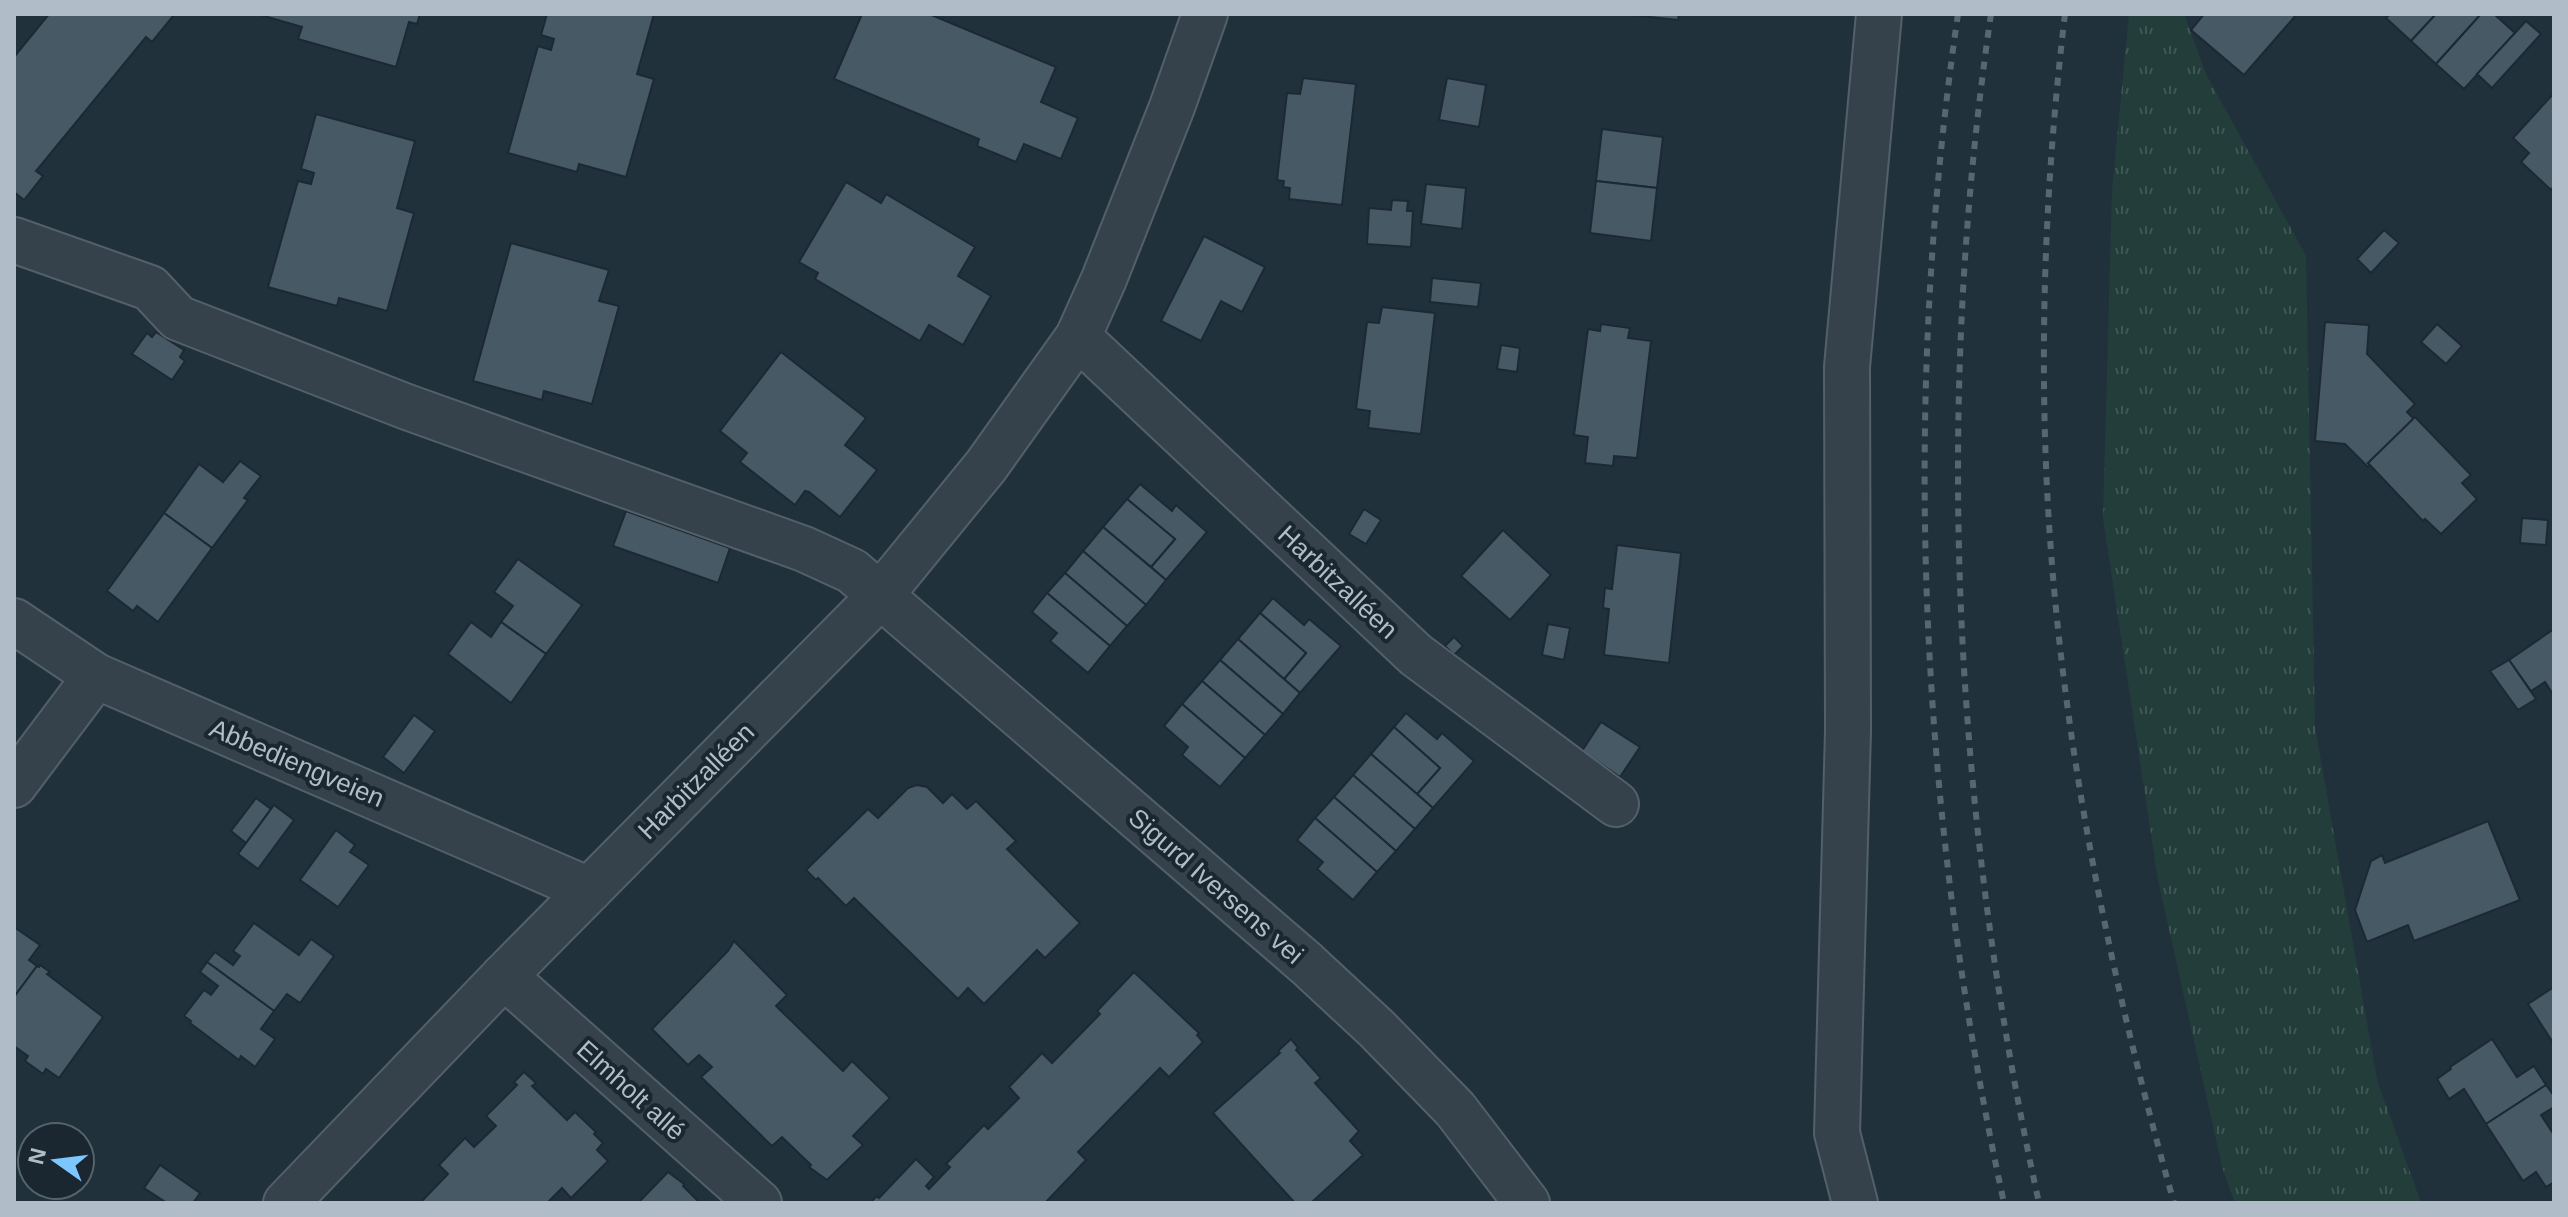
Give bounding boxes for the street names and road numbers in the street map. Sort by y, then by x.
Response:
street label: Harbitzalléen [1272,519,1404,645]
street label: Abbediengveien [205,713,389,813]
street label: Harbitzalléen [632,717,760,845]
street label: Sigurd Iversens vei [1123,802,1309,970]
street label: Elmholt allé [571,1034,691,1146]

